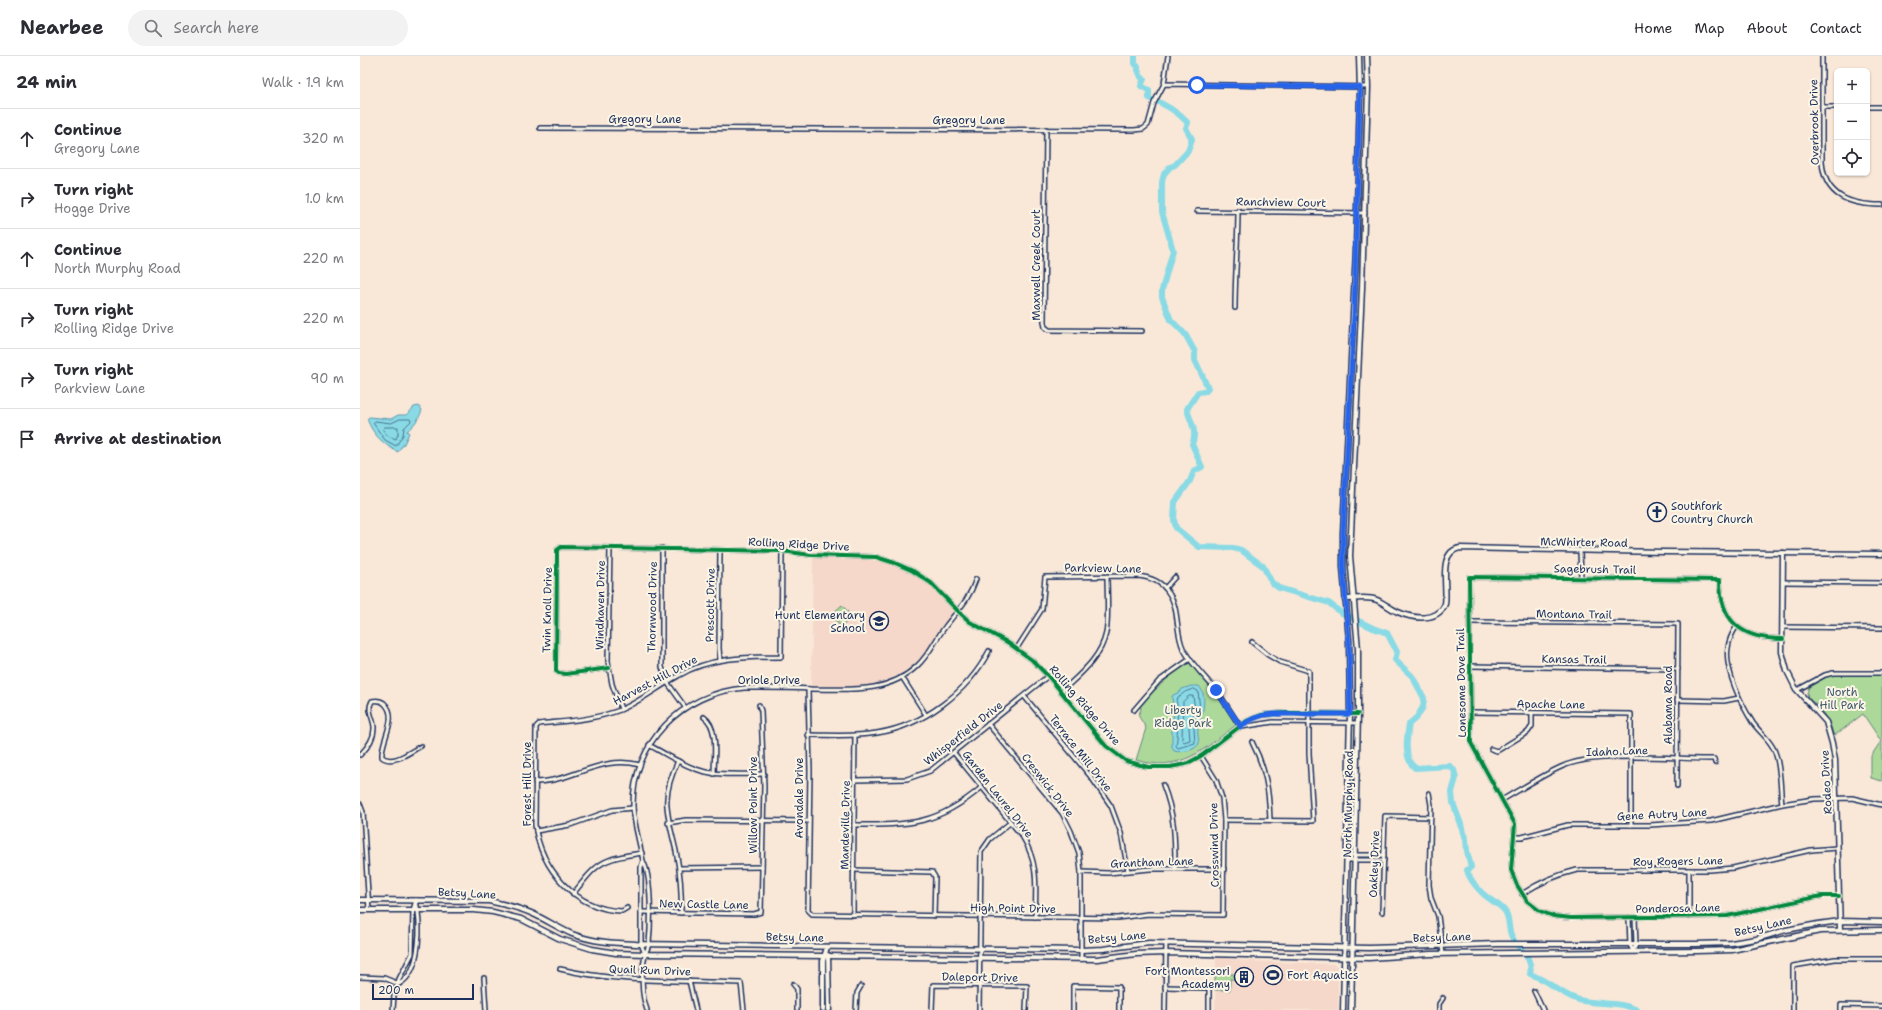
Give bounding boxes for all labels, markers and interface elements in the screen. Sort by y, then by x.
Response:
search box [128,10,408,46]
text: Nearbee [20,15,104,40]
icon: search [142,17,164,39]
text: Search here [174,18,259,38]
text: Home [1634,19,1673,37]
text: Map [1695,19,1725,37]
text: About [1747,19,1788,37]
text: Contact [1810,19,1862,37]
map controls [1834,68,1870,176]
button: + [1834,68,1870,104]
text: 24 min [16,71,77,93]
text: Walk · 1.9 km [262,74,344,91]
route start [1188,76,1206,94]
street label: Overbrook Drive [1806,79,1823,165]
button: − [1834,104,1870,140]
street label: Gregory Lane [609,112,681,127]
street label: Gregory Lane [933,113,1005,128]
text: Continue [54,120,122,140]
icon: ahead [16,128,38,150]
text: 320 m [302,130,344,147]
text: Gregory Lane [54,140,140,157]
button: locate [1834,140,1870,176]
text: Turn right [54,180,134,200]
icon: right [16,188,38,210]
text: 1.0 km [305,190,344,207]
street label: Ranchview Court [1236,194,1326,211]
text: Hogge Drive [54,200,131,217]
street label: Maxwell Creek Court [1029,209,1044,321]
text: Continue [54,240,122,260]
icon: ahead [16,248,38,270]
text: 220 m [302,250,344,267]
text: North Murphy Road [54,260,181,277]
text: Turn right [54,300,134,320]
icon: right [16,308,38,330]
text: 220 m [302,310,344,327]
text: Rolling Ridge Drive [54,320,174,337]
text: Turn right [54,360,134,380]
icon: right [16,368,38,390]
text: 90 m [310,370,344,387]
text: Parkview Lane [54,380,145,397]
icon: arrive [16,428,38,450]
text: Arrive at destination [54,429,222,449]
place label: Southfork Country Church [1671,499,1753,527]
church icon: Southfork Country Church [1646,501,1668,523]
street label: Rolling Ridge Drive [748,534,850,555]
street label: McWhirter Road [1540,534,1628,551]
street label: Windhaven Drive [592,560,609,650]
street label: Parkview Lane [1064,560,1142,577]
street label: Thornwood Drive [644,561,661,653]
street label: Sagebrush Trail [1554,561,1637,578]
street label: Twin Knoll Drive [539,567,556,653]
street label: Prescott Drive [702,568,719,642]
street label: Montana Trail [1536,606,1613,623]
place label: Hunt Elementary School [775,608,866,636]
school or university icon: Hunt Elementary School [868,610,890,632]
street label: Lonesome Dove Trail [1453,628,1470,738]
street label: Kansas Trail [1541,651,1607,668]
street label: Harvest Hill Drive [610,652,700,709]
street label: Rolling Ridge Drive [1046,662,1124,749]
street label: Alabama Road [1661,665,1676,744]
street label: Oriole Drive [738,673,800,688]
route end [1207,681,1225,699]
park label: North Hill Park [1820,685,1864,713]
street label: Apache Lane [1517,696,1585,713]
street label: Whisperfield Drive [921,698,1006,769]
park label: Liberty Ridge Park [1154,703,1212,731]
street label: Terrace Mill Drive [1046,712,1115,795]
street label: Forest Hill Drive [520,741,535,827]
street label: Idaho Lane [1586,743,1648,760]
street label: Garden Laurel Drive [959,748,1036,841]
street label: Rodeo Drive [1817,749,1836,814]
street label: Creswick Drive [1018,750,1077,820]
street label: North Murphy Road [1340,750,1357,858]
street label: Willow Point Drive [746,756,761,854]
street label: Avondale Drive [792,758,807,838]
street label: Mandeville Drive [837,780,854,870]
street label: Crosswind Drive [1206,802,1223,888]
street label: Gene Autry Lane [1616,805,1708,824]
street label: Oakley Drive [1366,830,1383,898]
street label: Roy Rogers Lane [1633,853,1723,870]
street label: Grantham Lane [1110,854,1194,871]
street label: Betsy Lane [437,884,496,903]
street label: New Castle Lane [659,896,749,913]
street label: High Point Drive [970,900,1056,917]
street label: Ponderosa Lane [1635,900,1721,917]
street label: Betsy Lane [1733,913,1793,940]
street label: Betsy Lane [1087,927,1147,948]
street label: Betsy Lane [766,929,824,946]
street label: Betsy Lane [1413,929,1471,946]
street label: Quail Run Drive [609,962,691,979]
place label: Fort Montessori Academy [1145,964,1230,992]
sports icon: Fort Aquatics [1262,964,1284,986]
building icon: Fort Montessori Academy [1233,966,1255,988]
place label: Fort Aquatics [1287,968,1358,983]
street label: Daleport Drive [942,969,1018,986]
scale bar [372,982,474,1001]
text: 200 m [378,983,414,998]

